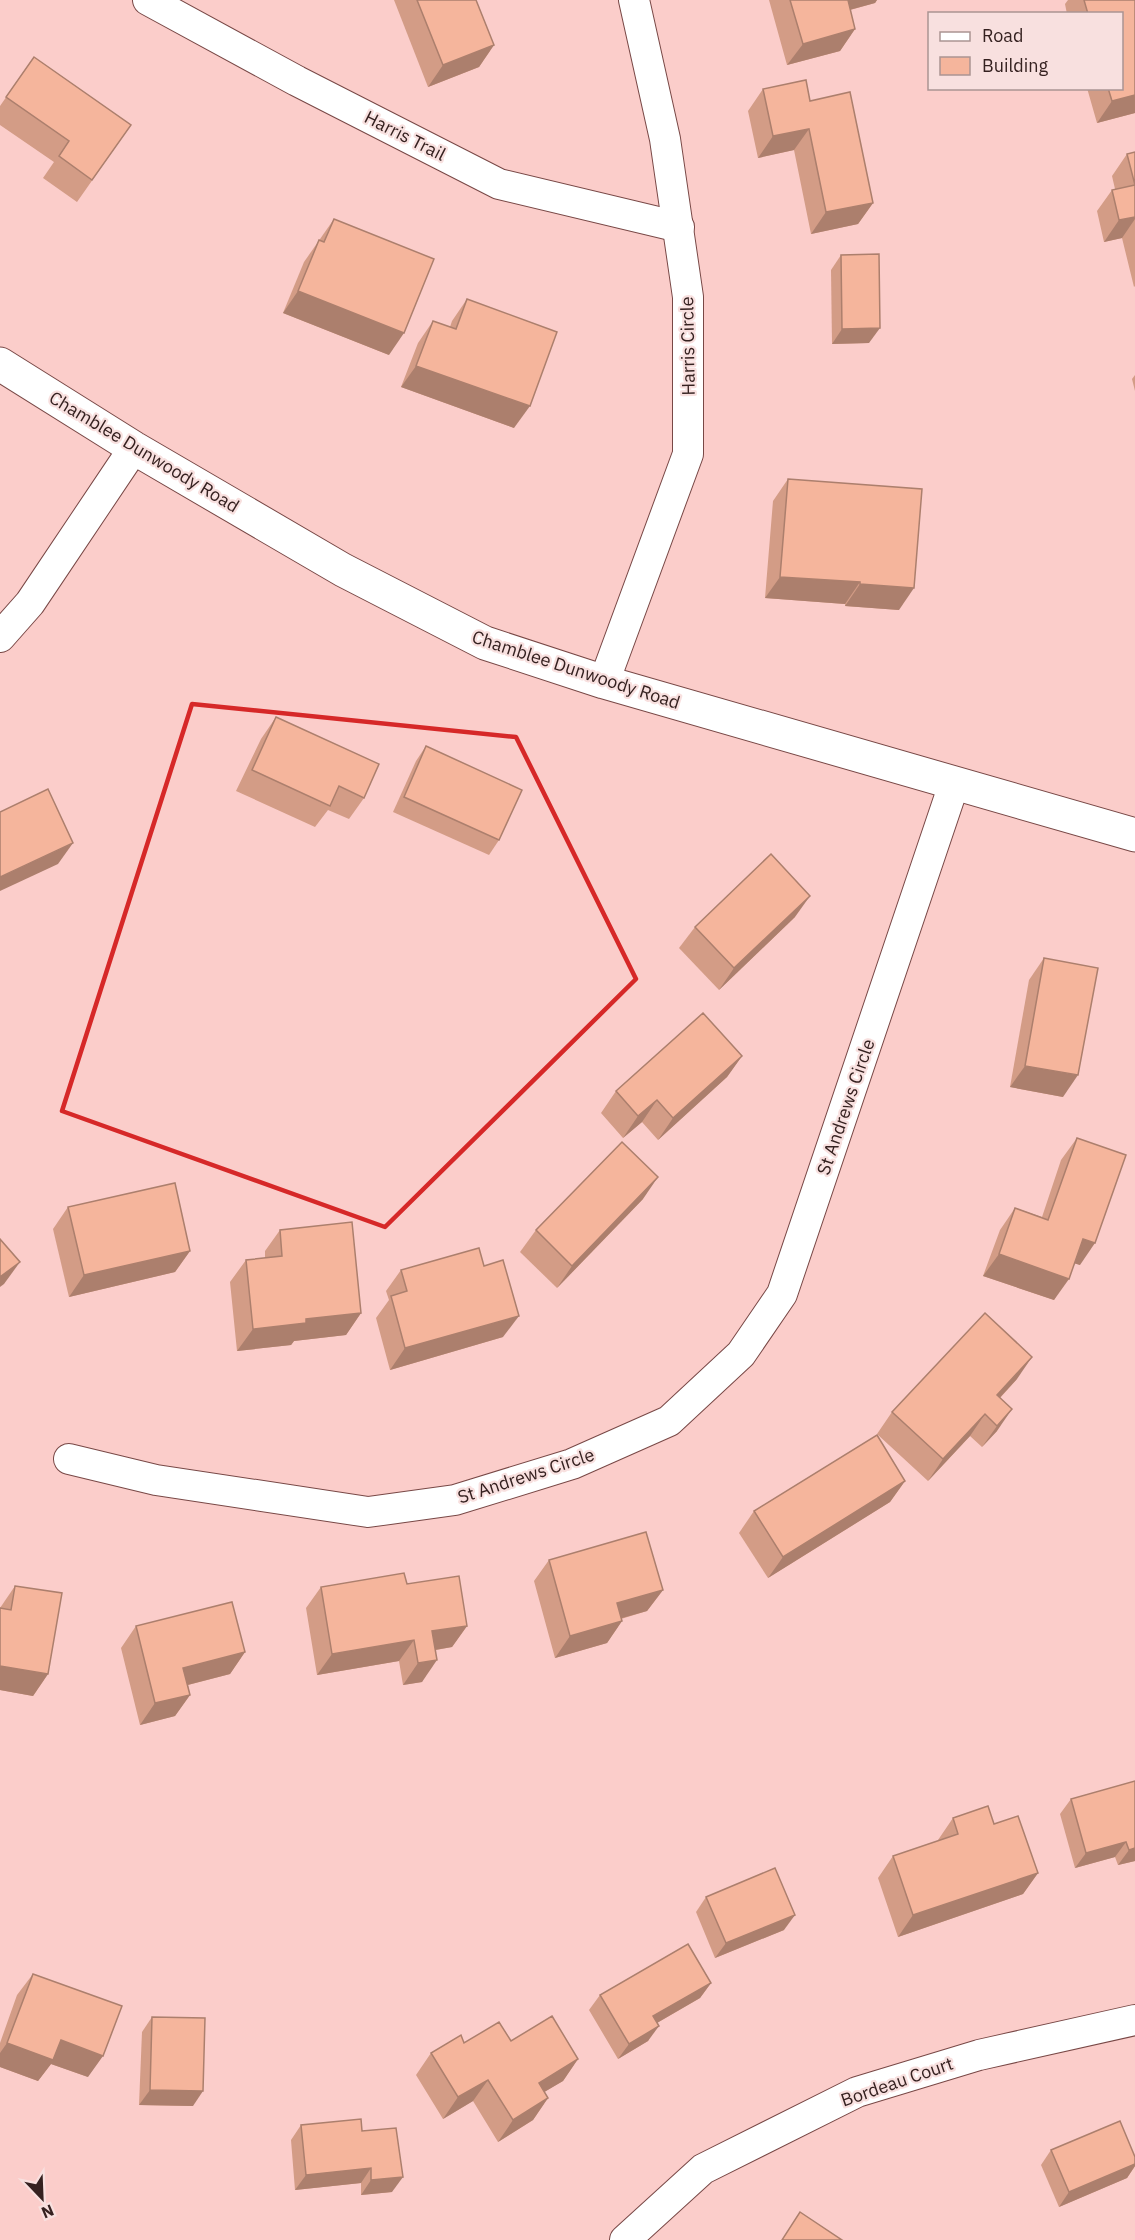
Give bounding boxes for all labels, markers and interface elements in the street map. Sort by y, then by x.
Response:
legend [928,12,1123,90]
text: Road [982,24,1023,47]
text: Building [982,54,1049,77]
street label: Harris Trail [361,105,450,166]
street label: Harris Circle [675,296,700,396]
street label: Chamblee Dunwoody Road [45,386,243,517]
street label: Chamblee Dunwoody Road [469,625,683,714]
street label: St Andrews Circle [811,1036,880,1178]
street label: St Andrews Circle [455,1443,597,1508]
street label: Bordeau Court [838,2052,956,2111]
north arrow [12,2168,72,2228]
text: N [39,2200,57,2223]

